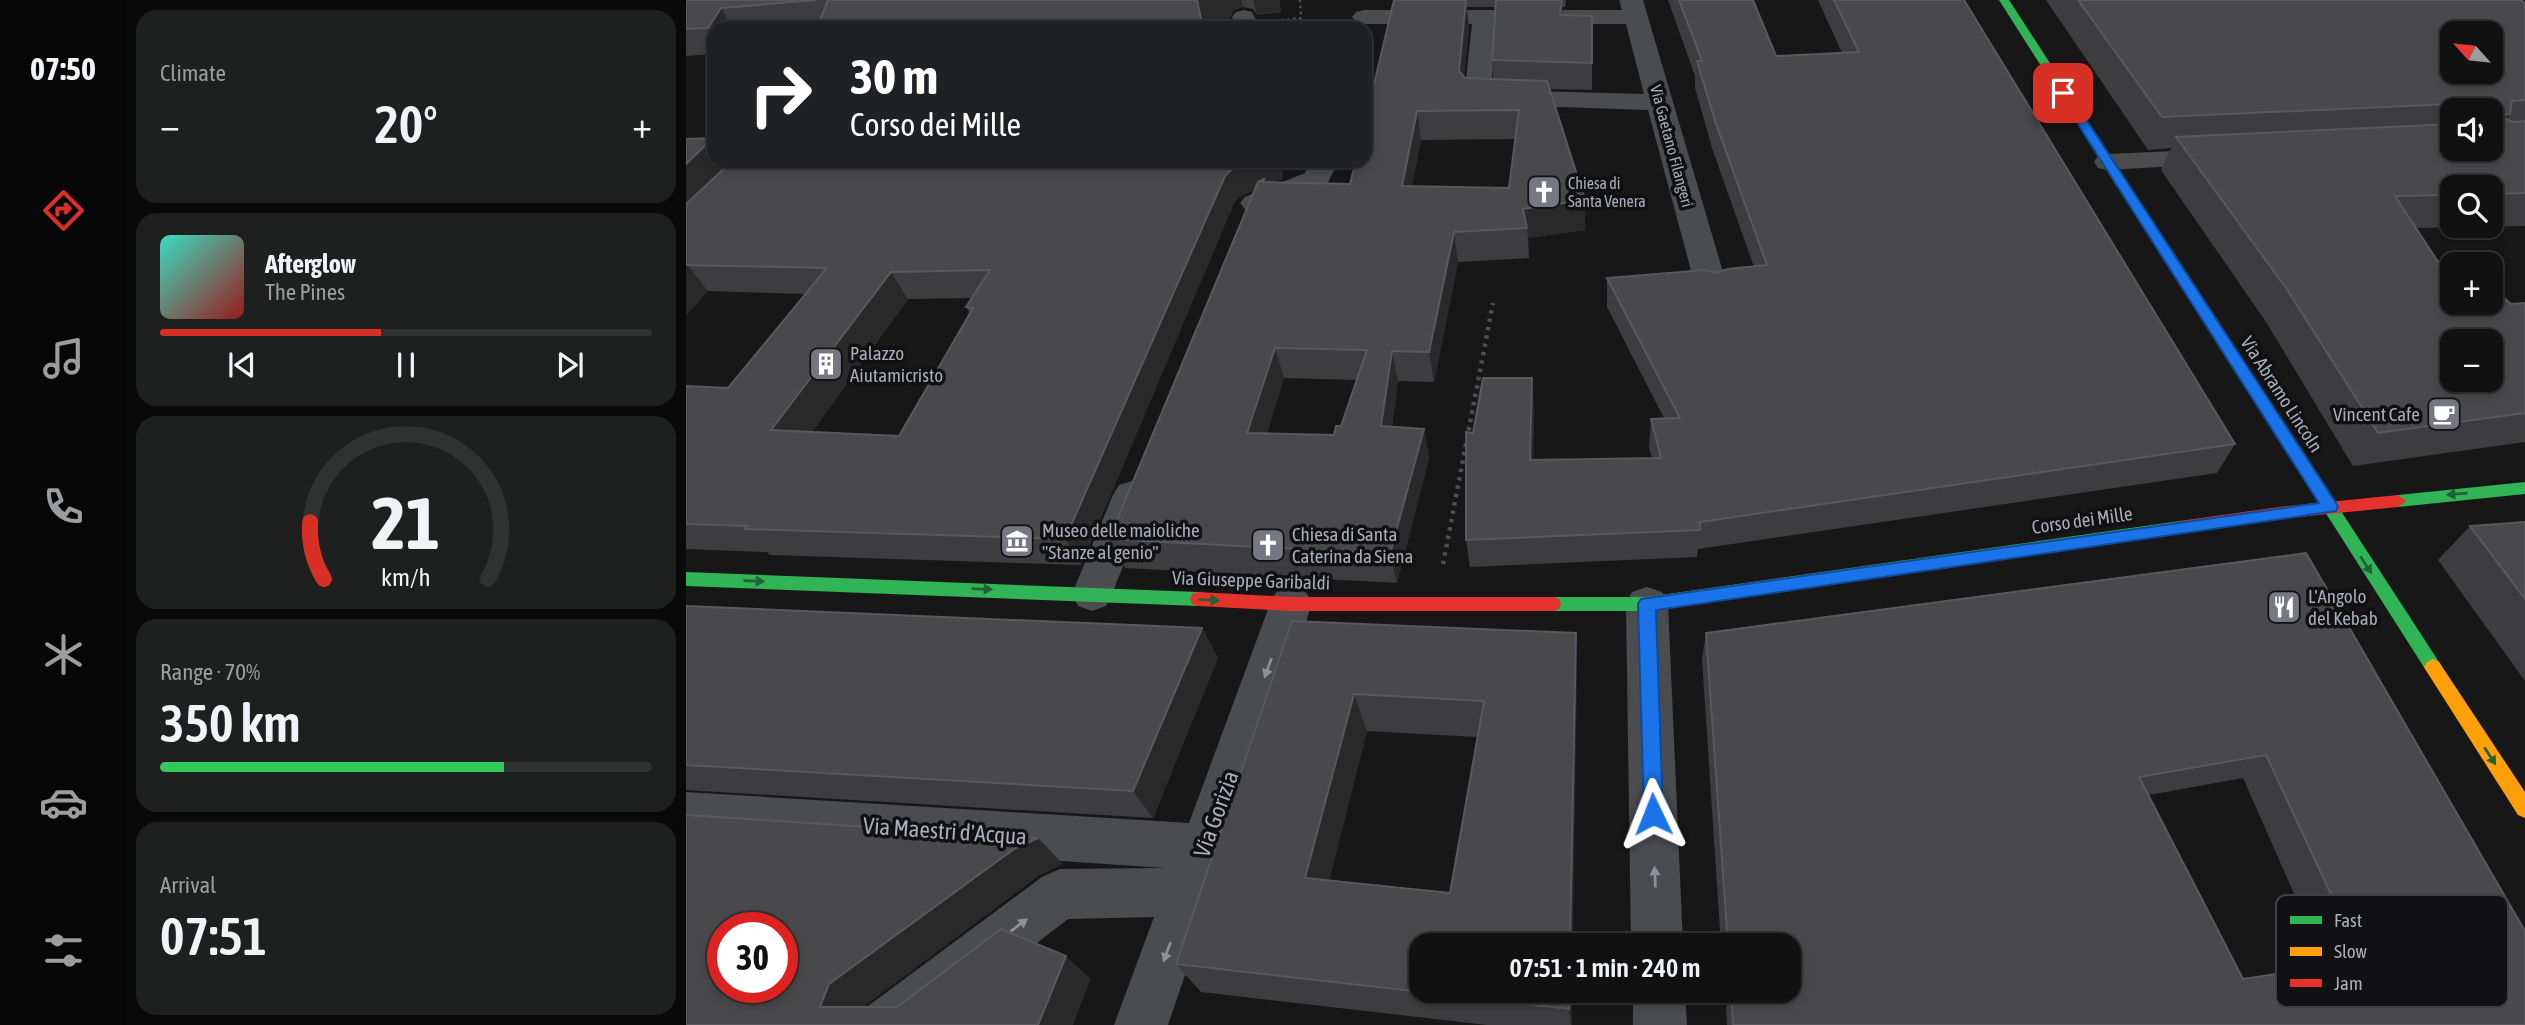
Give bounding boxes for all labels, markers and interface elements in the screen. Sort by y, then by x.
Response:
north arrow [2440,21,2502,84]
map controls [2440,21,2503,392]
text: 30 m [850,48,938,104]
icon: right [735,49,826,140]
text: 07:50 [30,50,96,87]
text: Climate [160,60,226,86]
pin [2033,63,2093,123]
icon: arrive [2044,74,2082,112]
street label: Via Gaetano Filangeri [1646,83,1697,209]
text: 20° [374,94,438,154]
button: sound [2440,98,2503,161]
text: − [160,103,180,146]
text: + [632,103,652,146]
text: Corso dei Mille [850,106,1021,143]
church icon: Chiesa di Santa Venera [1525,173,1563,211]
place label: Chiesa di Santa Venera [1568,174,1646,210]
button: search [2440,175,2503,238]
icon: directions [39,186,88,235]
text: Afterglow [265,249,356,279]
button: + [2440,252,2503,315]
text: The Pines [265,279,345,305]
button: − [2440,329,2503,392]
street label: Via Abramo Lincoln [2236,332,2328,456]
icon: music [39,334,88,383]
place label: Palazzo Aiutamicristo [850,342,943,386]
building icon: Palazzo Aiutamicristo [807,345,845,383]
icon: previous [223,346,261,384]
icon: pause [387,346,425,384]
icon: next [551,346,589,384]
cafe icon: Vincent Cafe [2425,395,2463,433]
place label: Vincent Cafe [2333,403,2420,425]
text: 21 [372,481,440,564]
icon: phone [39,482,88,531]
one-way arrow [2446,489,2468,500]
street label: Corso dei Mille [2030,502,2134,538]
place label: Museo delle maioliche "Stanze al genio" [1042,519,1200,563]
museum icon: Museo delle maioliche "Stanze al genio" [998,522,1036,560]
place label: Chiesa di Santa Caterina da Siena [1292,523,1413,567]
church icon: Chiesa di Santa Caterina da Siena [1249,526,1287,564]
one-way arrow [2360,555,2373,574]
text: km/h [381,562,431,590]
street label: Via Giuseppe Garibaldi [1172,566,1330,594]
one-way arrow [743,576,765,587]
one-way arrow [971,584,993,595]
place label: L'Angolo del Kebab [2308,585,2378,629]
restaurant icon: L'Angolo del Kebab [2265,588,2303,626]
one-way arrow [1198,594,1220,605]
icon: climate [39,630,88,679]
one-way arrow [1262,658,1273,679]
text: Range · 70% [160,659,260,685]
text: 350 km [160,693,301,753]
one-way arrow [2483,746,2496,765]
street label: Via Gorizia [1188,767,1244,861]
position arrow [1616,777,1690,851]
icon: car [39,778,88,827]
street label: Via Maestri d'Acqua [862,812,1028,850]
one-way arrow [1650,866,1661,888]
text: Arrival [160,872,216,898]
legend [2276,895,2508,1007]
text: 07:51 [160,906,267,966]
text: Fast [2334,909,2362,931]
speed limit sign: 30 [707,912,798,1003]
one-way arrow [1010,917,1028,932]
icon: filters [39,926,88,975]
text: Slow [2334,940,2368,962]
one-way arrow [1161,941,1172,962]
text: 07:51 · 1 min · 240 m [1510,953,1700,983]
text: Jam [2334,972,2363,994]

